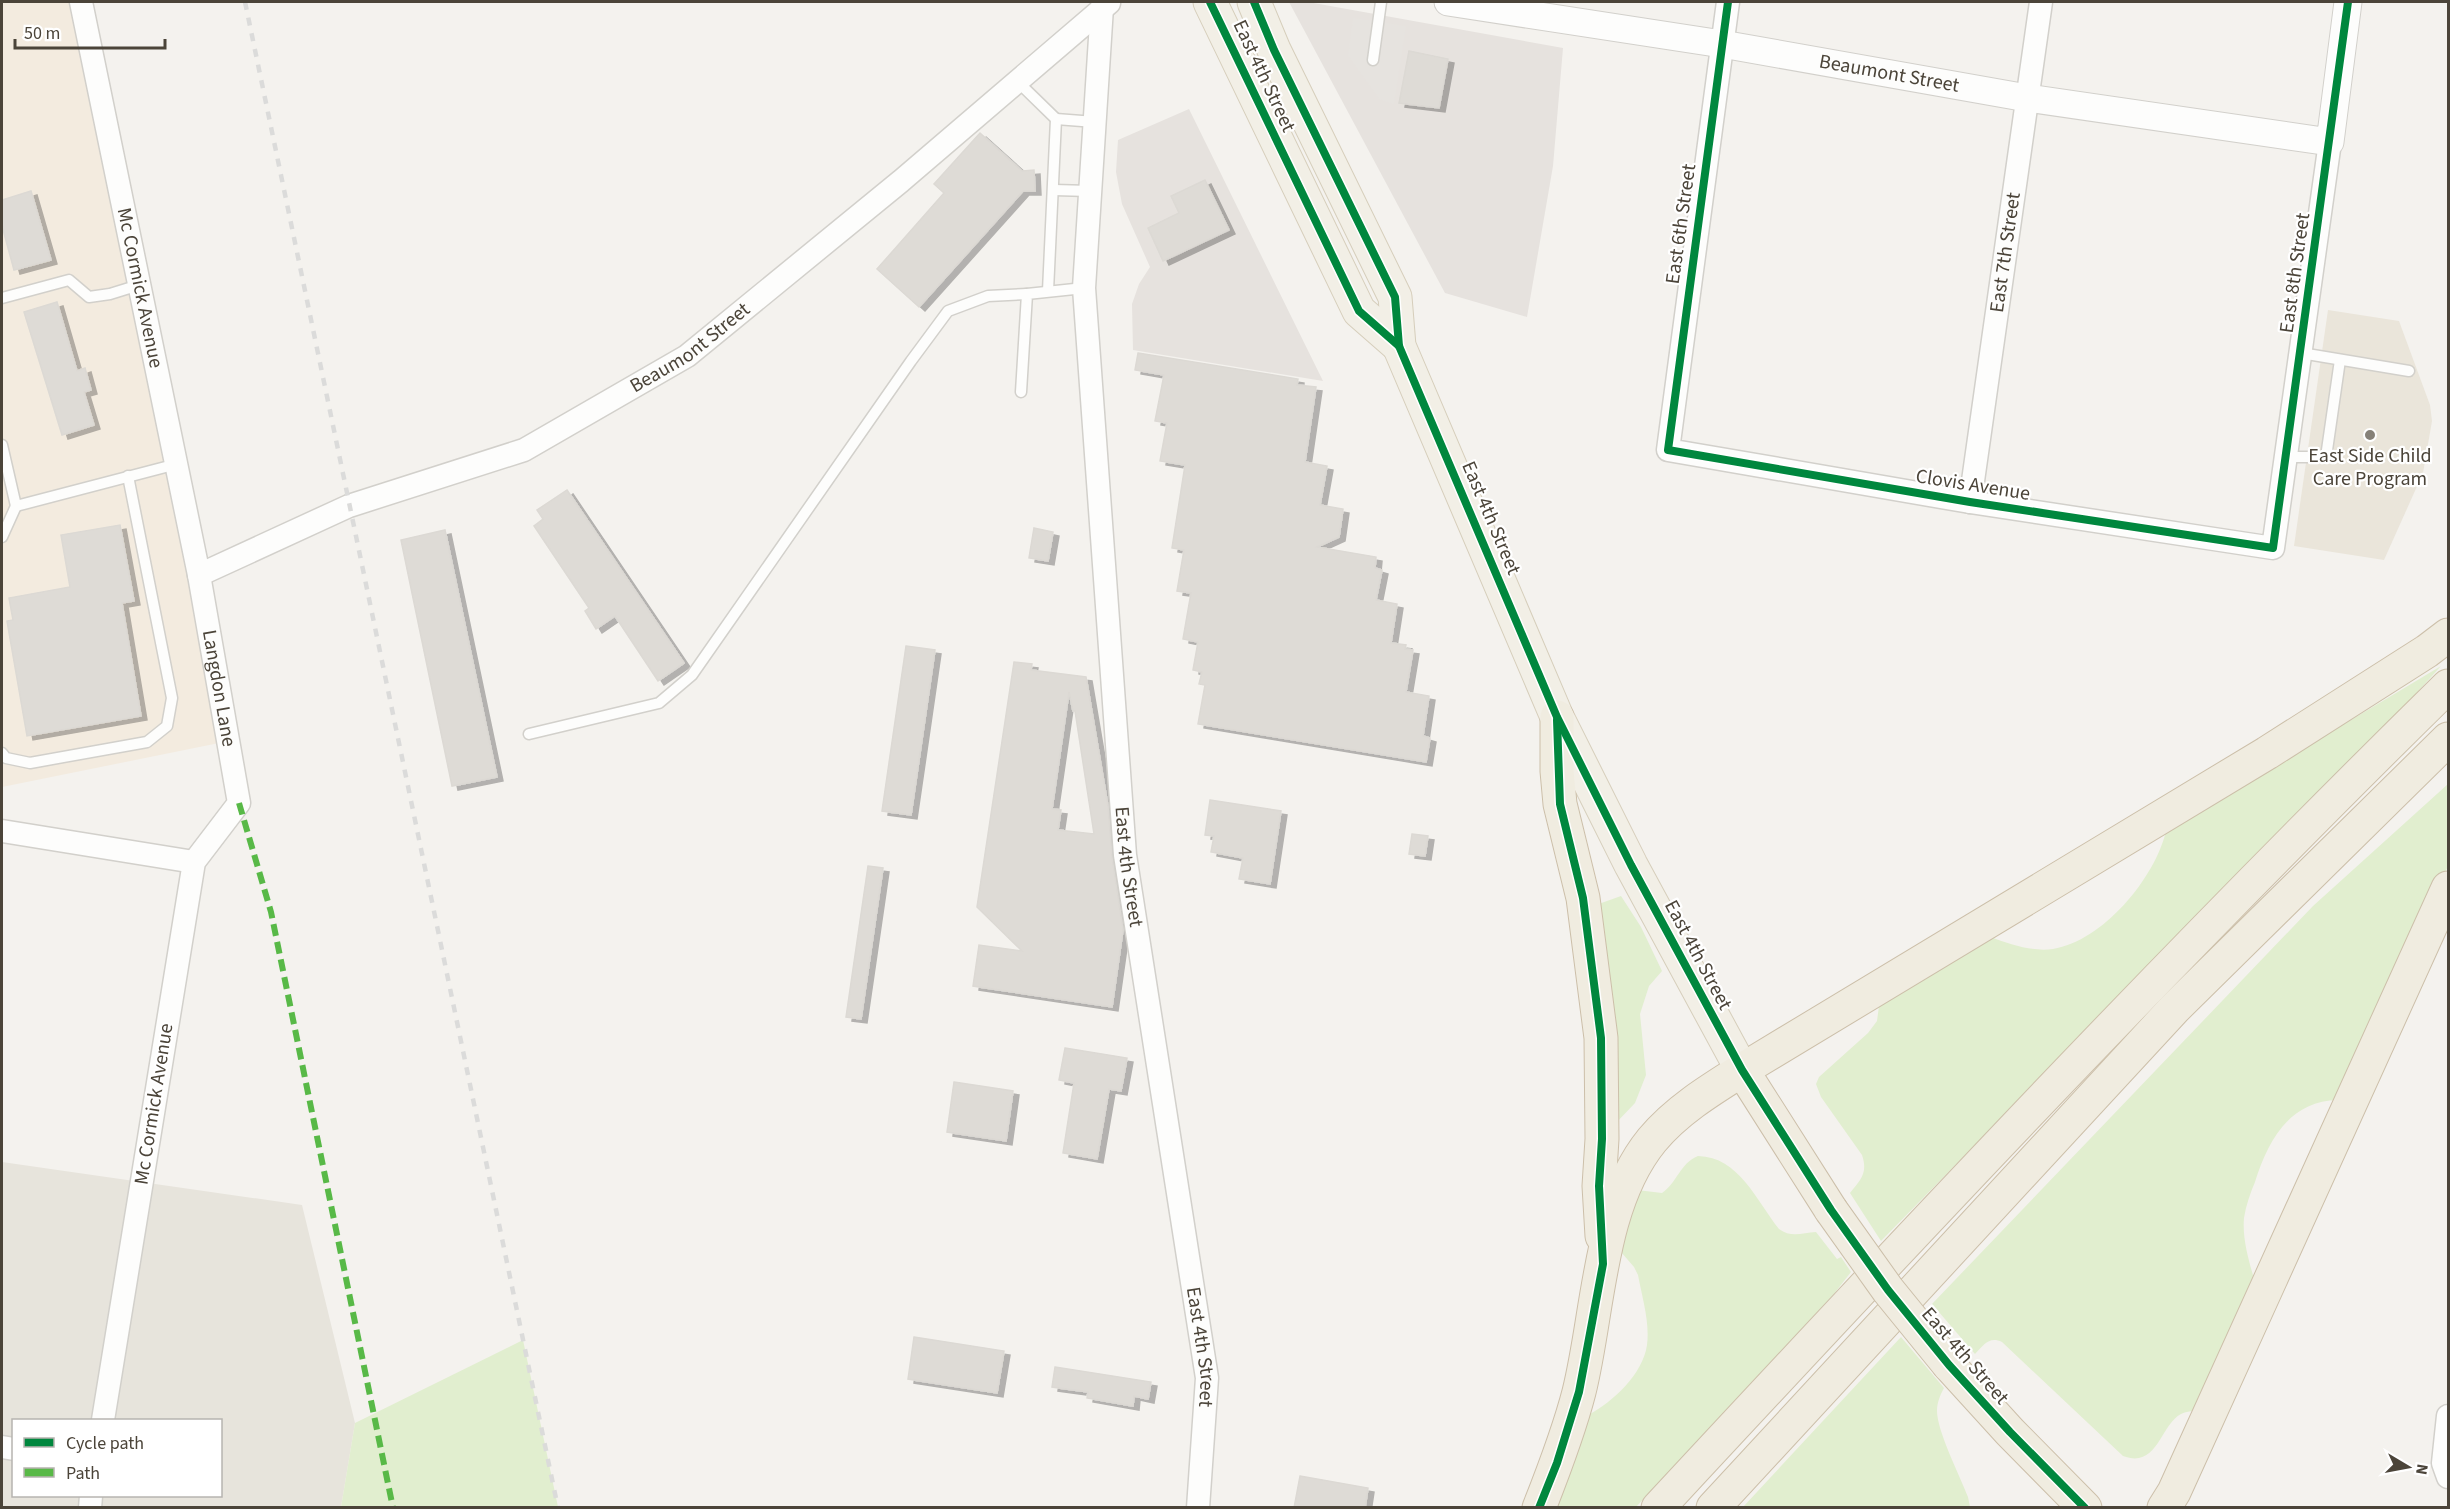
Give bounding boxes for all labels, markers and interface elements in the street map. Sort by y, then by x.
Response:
scale bar [15,12,165,50]
street label: East 4th Street [1226,15,1302,137]
text: 50 m [24,21,60,46]
street label: Beaumont Street [1817,47,1962,100]
street label: East 6th Street [1659,162,1703,286]
street label: East 7th Street [1983,190,2028,314]
street label: Mc Cormick Avenue [110,205,170,371]
street label: East 8th Street [2273,211,2317,335]
street label: Beaumont Street [625,296,756,400]
marker: East Side Child Care Program [2363,428,2377,442]
place label: East Side Child Care Program [2308,442,2432,493]
street label: East 4th Street [1454,457,1528,579]
street label: Clovis Avenue [1914,462,2032,508]
street label: Langdon Lane [195,628,243,749]
street label: East 4th Street [1108,805,1150,929]
street label: East 4th Street [1657,895,1739,1015]
street label: Mc Cormick Avenue [127,1021,181,1187]
street label: East 4th Street [1179,1285,1221,1408]
street label: East 4th Street [1915,1301,2015,1411]
legend [12,1419,222,1497]
text: Cycle path [66,1431,144,1456]
north arrow [2378,1437,2438,1497]
text: Path [66,1461,100,1486]
text: N [2410,1462,2434,1477]

